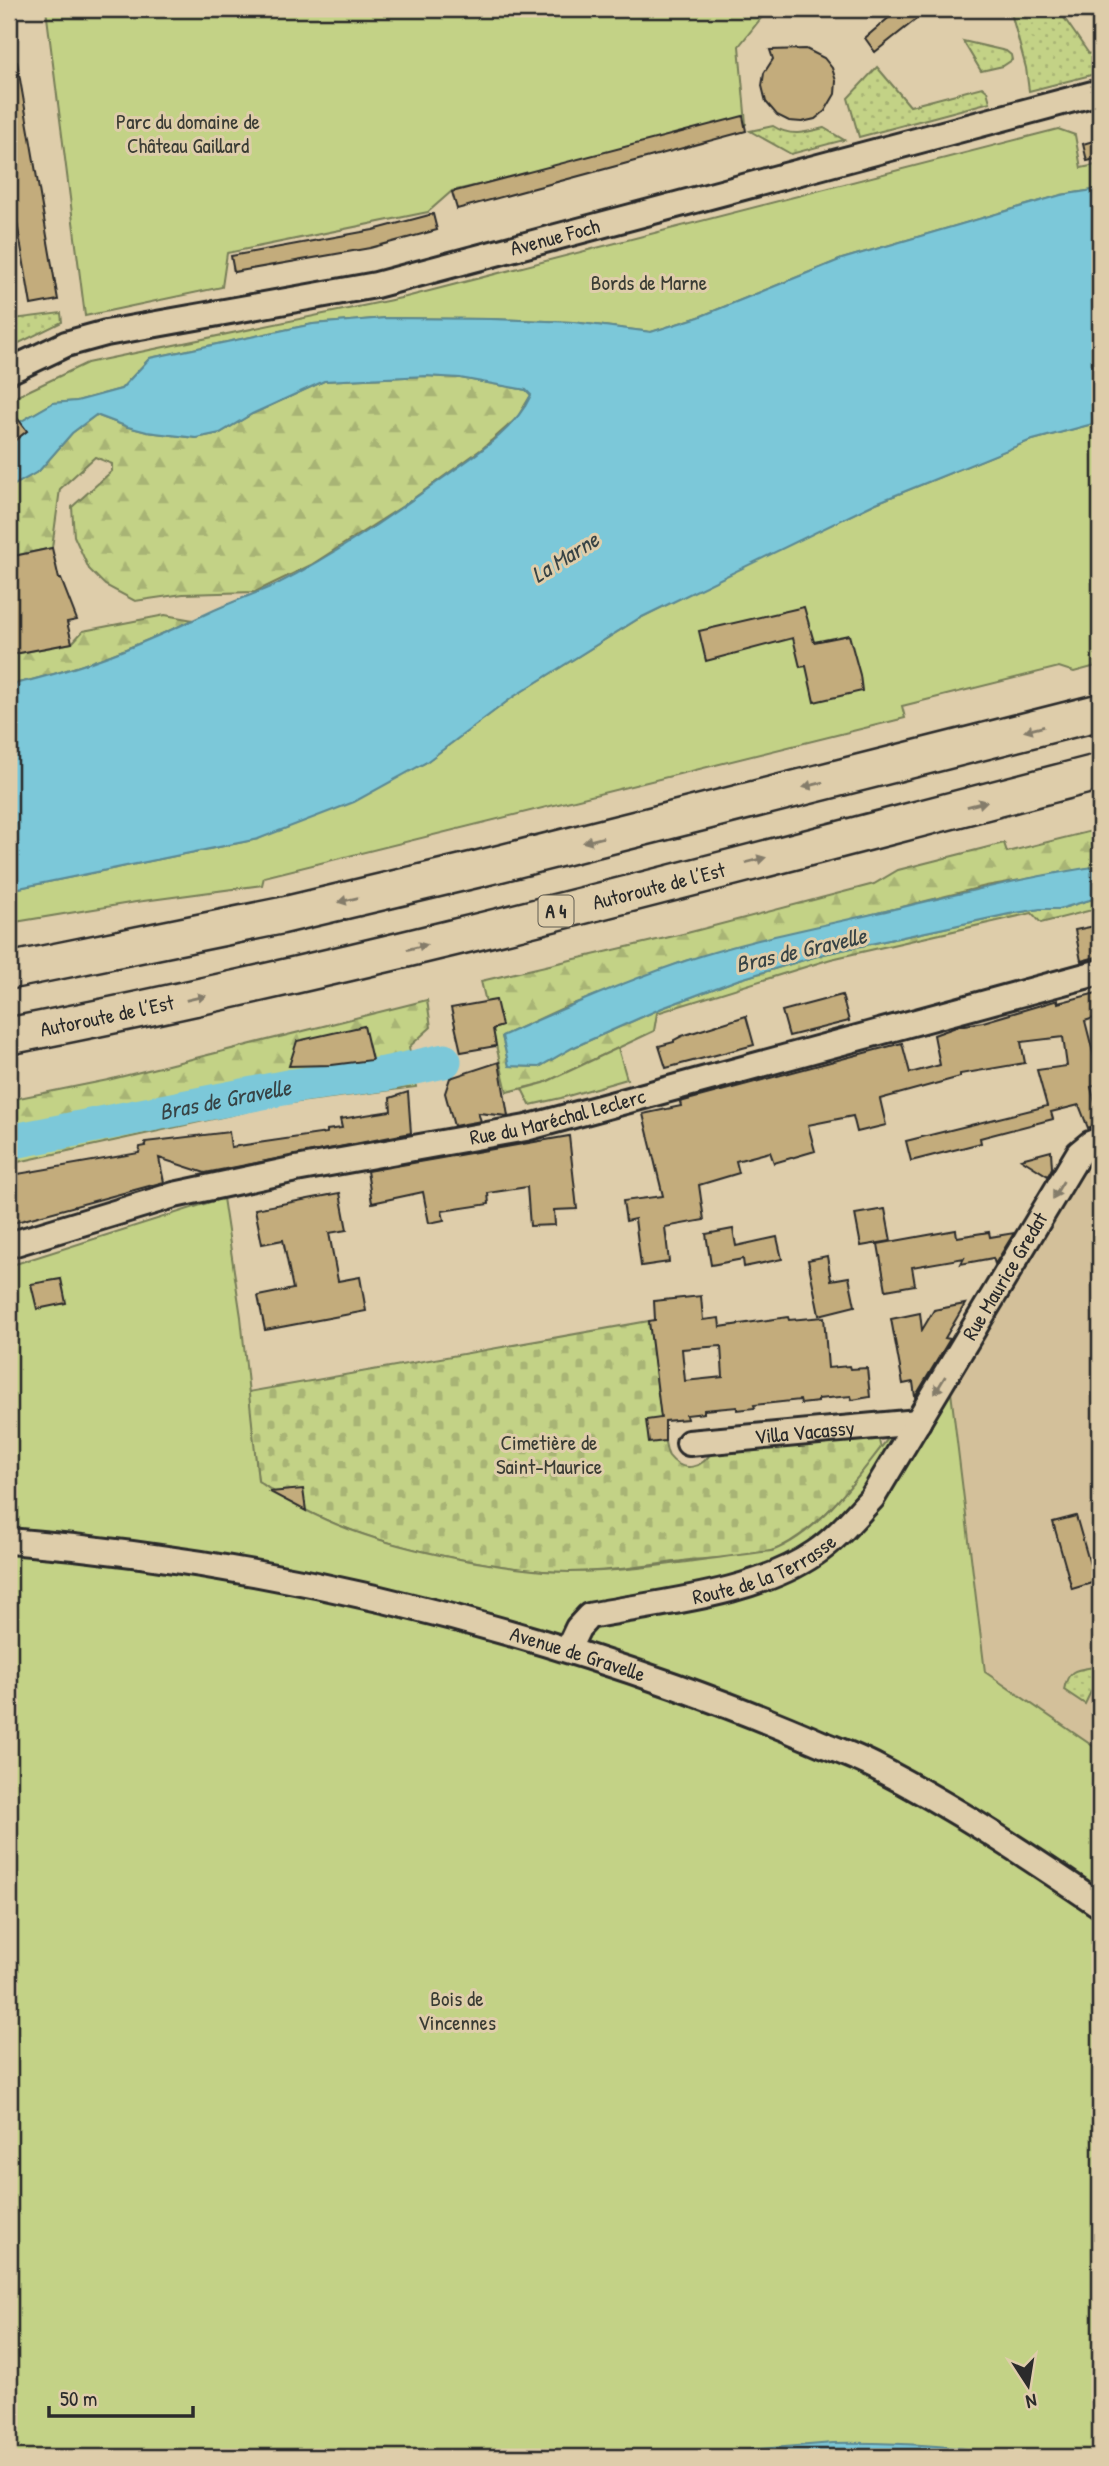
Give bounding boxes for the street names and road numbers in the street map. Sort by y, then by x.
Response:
street label: Avenue Foch [507,211,603,263]
street label: Autoroute de l’Est [589,855,729,917]
road number: A 4 [538,896,574,926]
street label: Autoroute de l’Est [37,987,177,1044]
street label: Rue du Maréchal Leclerc [467,1081,649,1152]
street label: Rue Maurice Gredat [955,1206,1055,1345]
street label: Villa Vacassy [753,1413,856,1451]
street label: Route de la Terrasse [690,1527,842,1611]
street label: Avenue de Gravelle [507,1619,649,1689]

